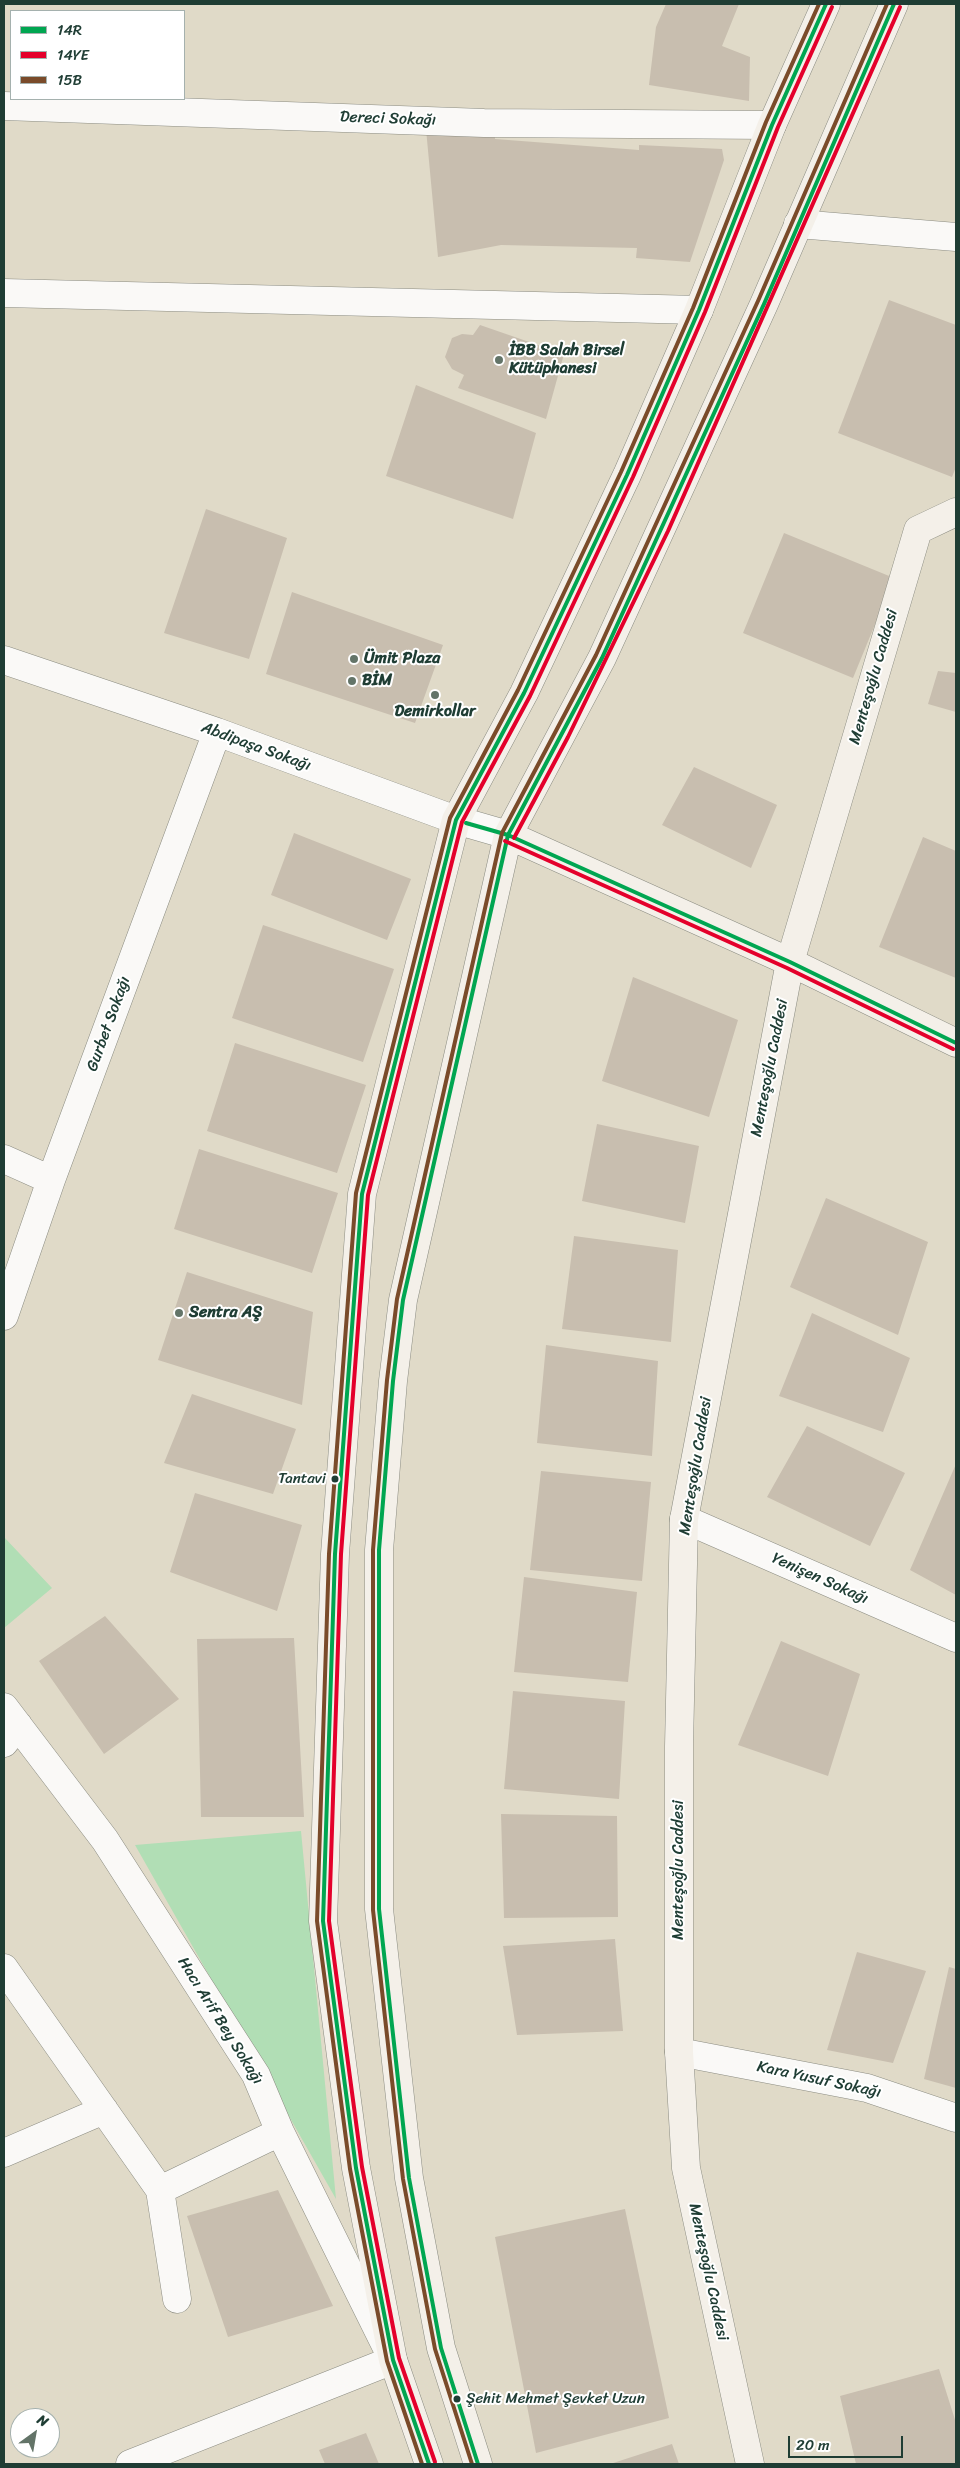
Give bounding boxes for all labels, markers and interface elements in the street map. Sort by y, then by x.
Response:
legend [10,10,185,100]
text: 14R [57,17,82,43]
text: 14YE [57,42,89,68]
text: 15B [57,67,82,93]
street label: Dereci Sokağı [340,108,436,130]
place label: İBB Salah Birsel Kütüphanesi [509,341,624,379]
marker: İBB Salah Birsel Kütüphanesi [493,354,505,366]
street label: Menteşoğlu Caddesi [845,607,903,747]
place label: Ümit Plaza [364,649,440,669]
marker: Ümit Plaza [348,653,360,665]
place label: BİM [362,671,392,691]
marker: BİM [346,675,358,687]
marker: Demirkollar [429,689,441,701]
place label: Demirkollar [394,702,476,722]
street label: Abdipaşa Sokağı [199,718,313,776]
street label: Gurbet Sokağı [83,974,135,1074]
street label: Menteşoğlu Caddesi [747,998,793,1138]
place label: Sentra AŞ [189,1303,262,1323]
marker: Sentra AŞ [173,1307,185,1319]
street label: Menteşoğlu Caddesi [676,1395,716,1537]
place label: Tantavi [278,1470,326,1488]
marker: Tantavi [330,1474,340,1484]
street label: Yenişen Sokağı [769,1549,871,1609]
street label: Menteşoğlu Caddesi [669,1800,689,1940]
street label: Hacı Arif Bey Sokağı [173,1954,267,2088]
street label: Kara Yusuf Sokağı [755,2057,883,2103]
street label: Menteşoğlu Caddesi [684,2202,732,2342]
place label: Şehit Mehmet Şevket Uzun [466,2390,645,2408]
marker: Şehit Mehmet Şevket Uzun [452,2394,462,2404]
north arrow [10,2408,60,2458]
text: N [32,2408,53,2434]
scale bar [790,2426,905,2458]
text: 20 m [796,2432,830,2458]

